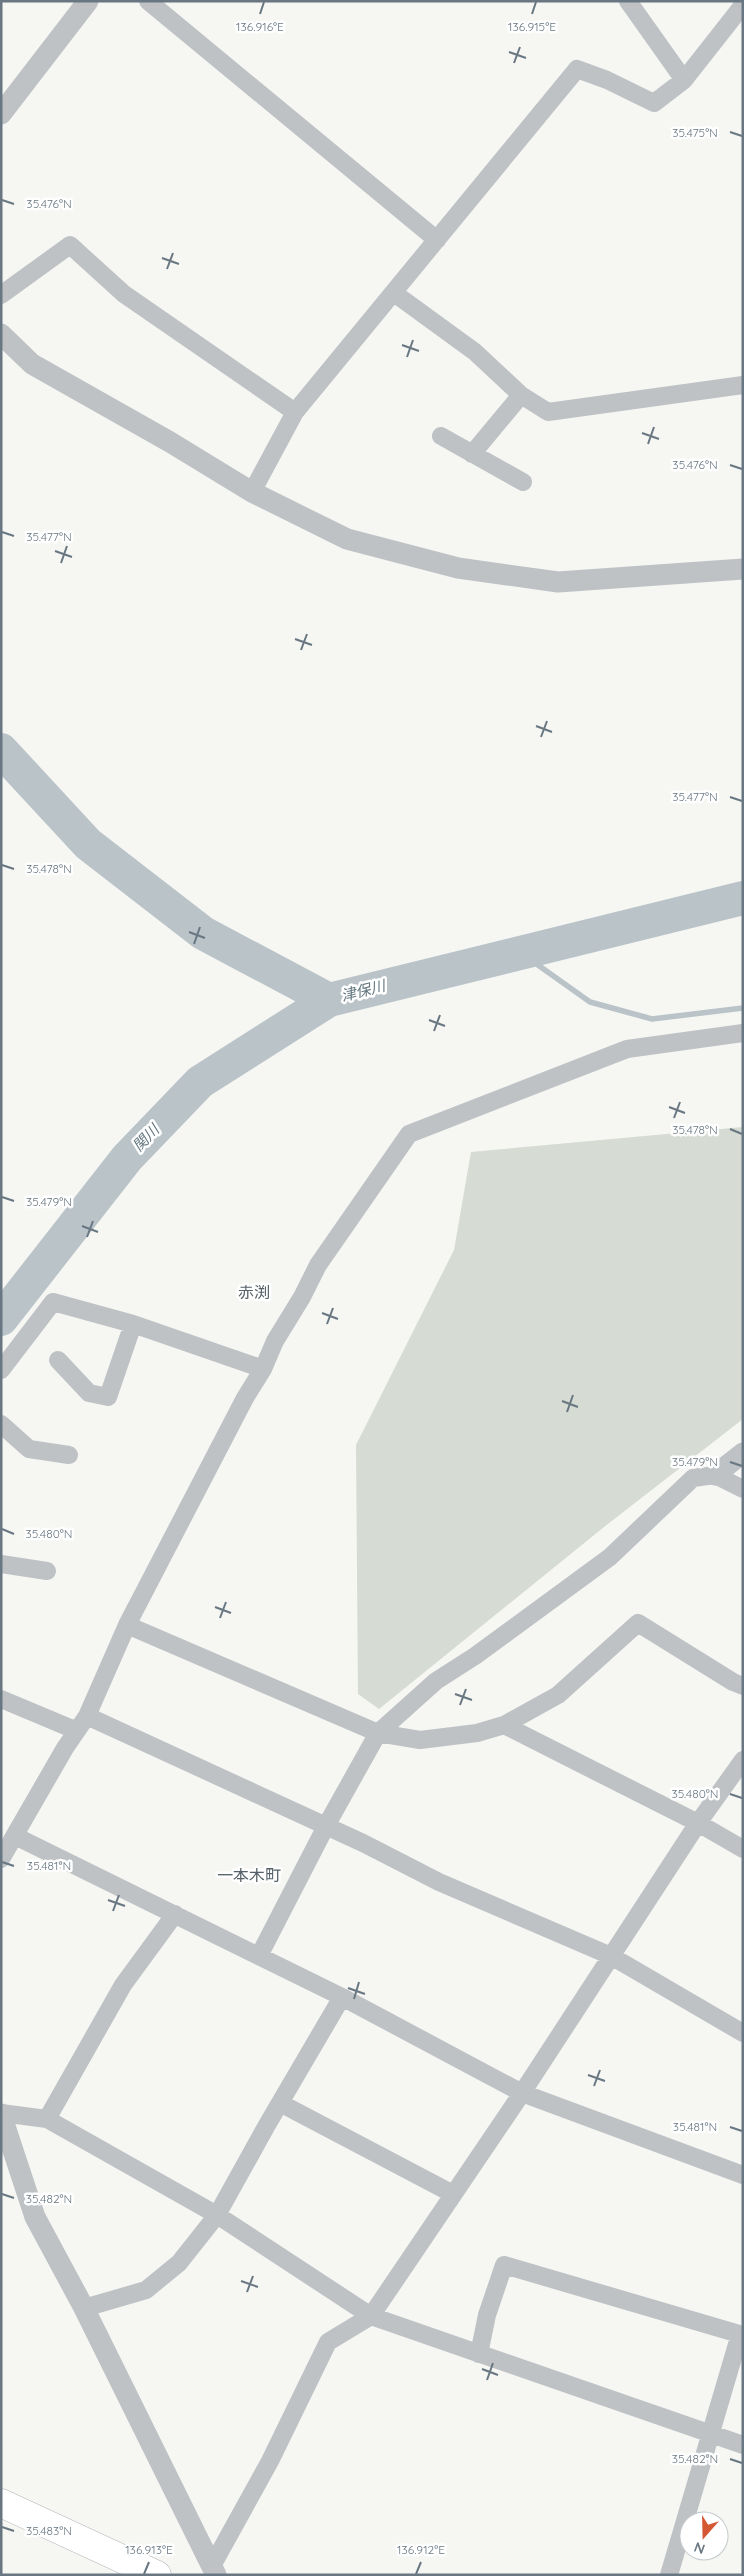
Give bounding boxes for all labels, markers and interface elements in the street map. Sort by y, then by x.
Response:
text: 136.916°E [236,19,284,34]
text: 136.915°E [508,19,556,34]
text: 35.475°N [672,125,718,140]
text: 35.476°N [26,196,72,211]
text: 35.476°N [672,457,718,472]
text: 35.477°N [26,529,72,544]
text: 35.477°N [672,789,718,804]
text: 35.478°N [26,861,72,876]
water label: 津保川 [339,975,389,1005]
water label: 関川 [128,1119,164,1155]
text: 35.478°N [672,1122,718,1137]
text: 35.479°N [26,1194,72,1209]
district label: 赤渕 [238,1282,270,1302]
text: 35.479°N [672,1454,718,1469]
text: 35.480°N [25,1526,73,1541]
text: 35.480°N [671,1786,719,1801]
text: 35.481°N [27,1858,71,1873]
district label: 一本木町 [217,1865,281,1885]
text: 35.481°N [673,2119,717,2134]
text: 35.482°N [26,2191,72,2206]
text: 35.482°N [672,2451,718,2466]
north arrow [679,2511,729,2561]
text: 35.483°N [26,2523,72,2538]
text: N [692,2538,707,2558]
text: 136.913°E [125,2542,173,2557]
text: 136.912°E [397,2542,445,2557]

